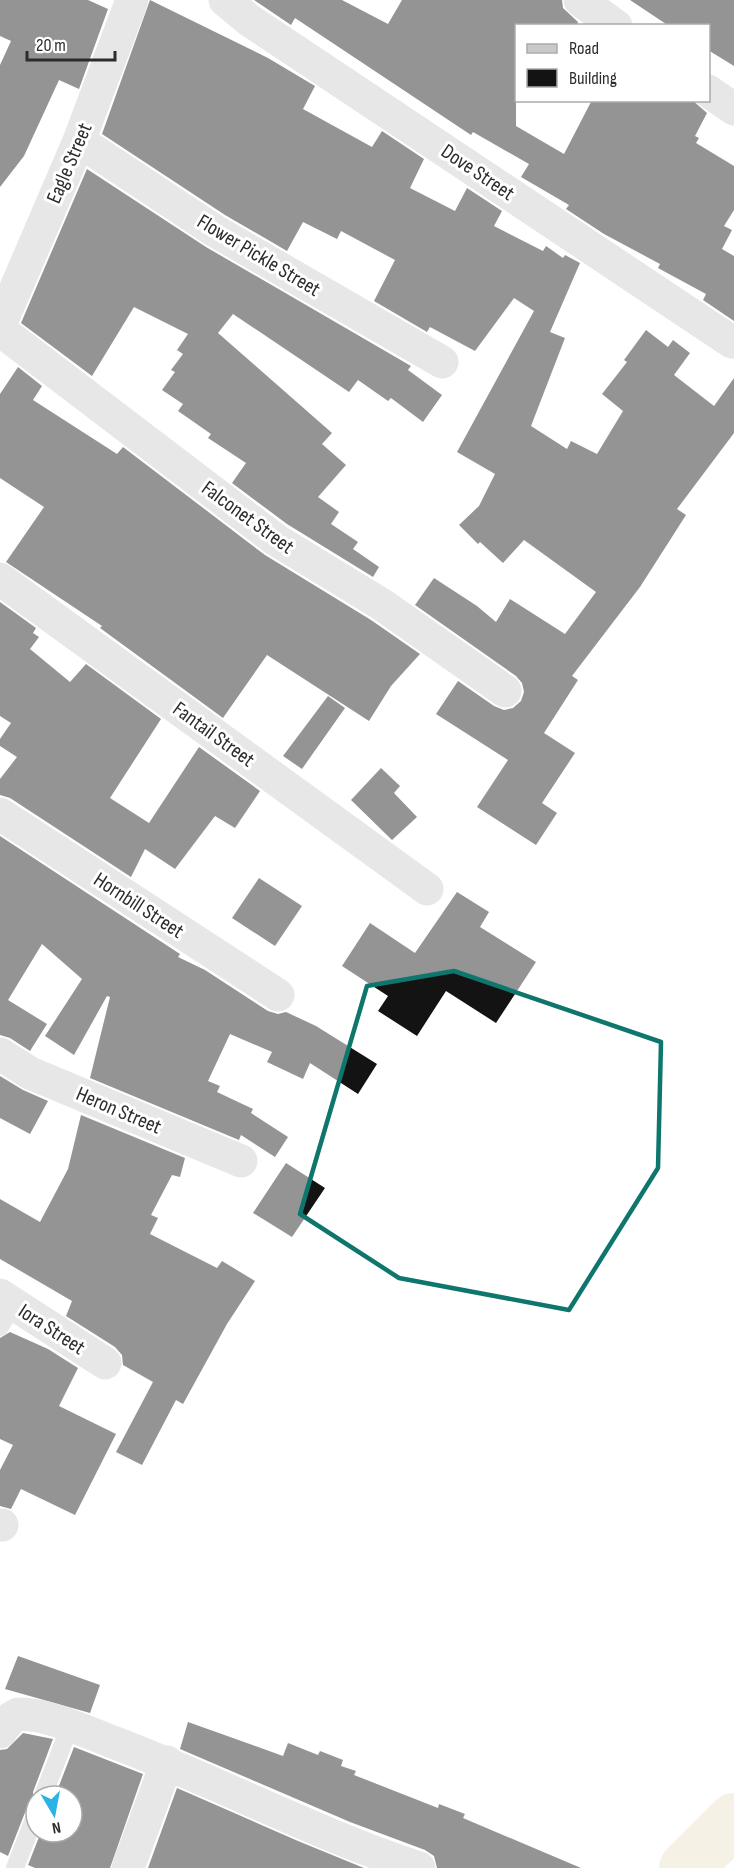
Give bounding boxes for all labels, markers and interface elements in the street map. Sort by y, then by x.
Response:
scale bar [27,24,116,62]
legend [515,24,710,102]
text: 20 m [36,35,66,56]
text: Road [569,38,599,59]
text: Building [569,68,617,89]
street label: Eagle Street [41,119,98,207]
street label: Dove Street [436,139,519,206]
street label: Flower Pickle Street [193,209,325,302]
street label: Falconet Street [197,476,299,559]
street label: Fantail Street [168,696,259,772]
street label: Hornbill Street [89,867,189,944]
street label: Heron Street [72,1081,165,1140]
street label: Iora Street [14,1299,90,1360]
north arrow [24,1784,84,1844]
text: N [50,1817,62,1837]

